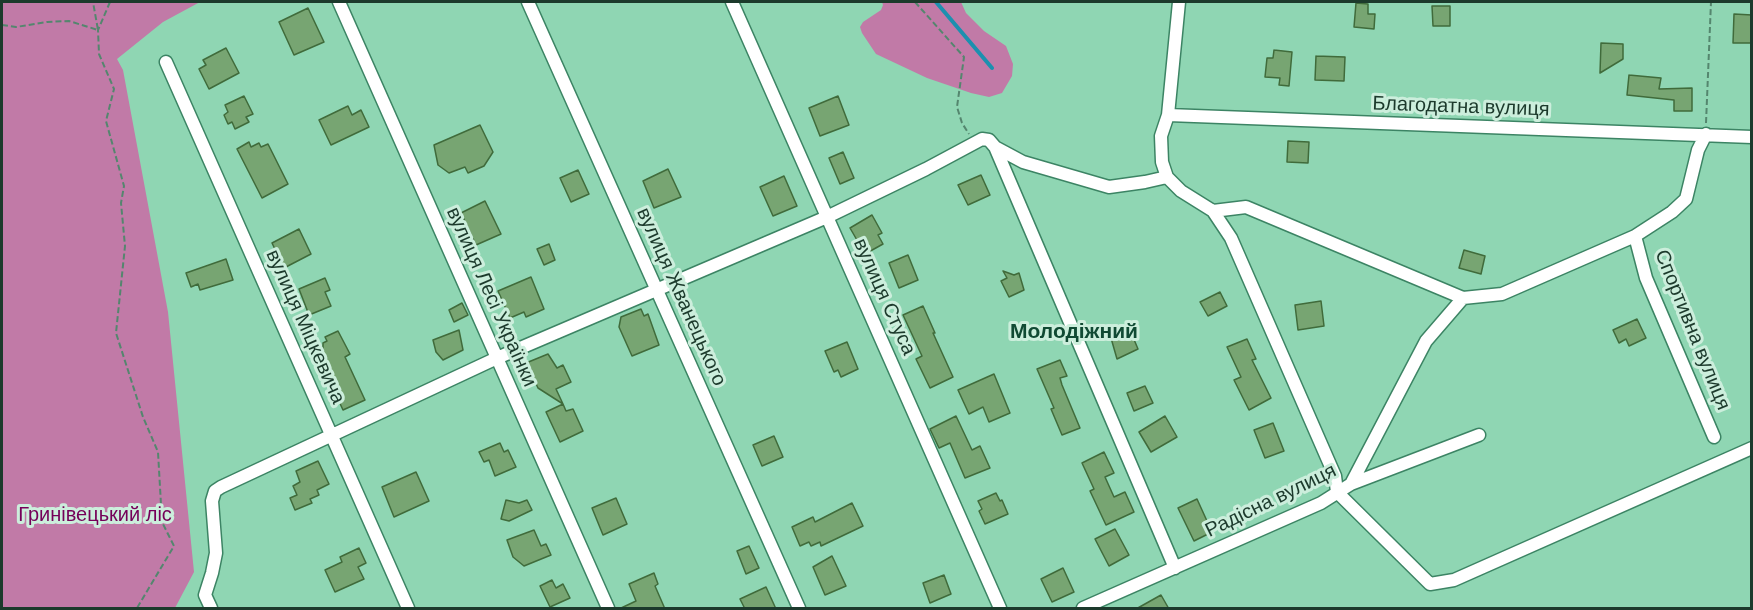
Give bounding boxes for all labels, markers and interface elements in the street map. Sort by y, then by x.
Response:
street label: Благодатна вулиця [1372,92,1550,122]
street label: вулиця Лесі Українки [441,204,541,390]
street label: вулиця Жванецького [631,204,731,390]
street label: вулиця Стуса [848,235,920,359]
street label: вулиця Міцкевича [260,246,350,408]
street label: Спортивна вулиця [1649,246,1735,414]
district label: Молодіжний [1010,319,1138,345]
street label: Радісна вулиця [1202,459,1340,543]
park label: Гринівецький ліс [18,503,172,527]

